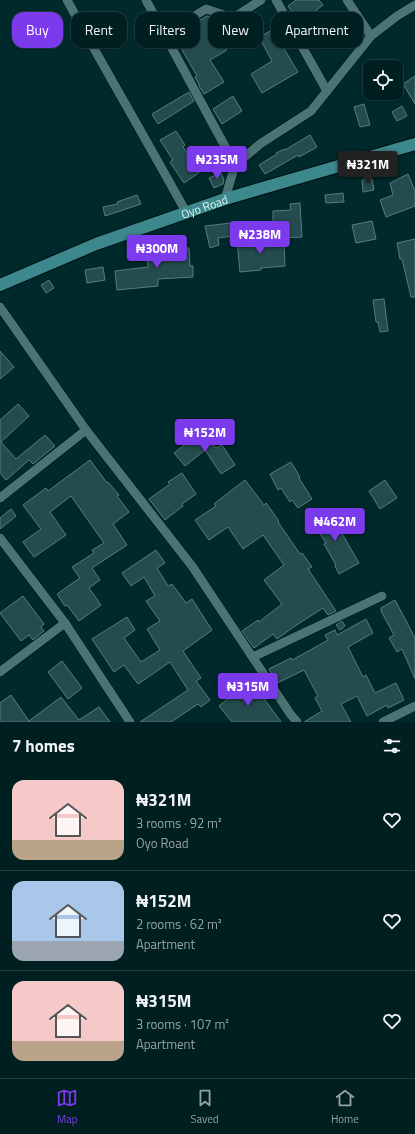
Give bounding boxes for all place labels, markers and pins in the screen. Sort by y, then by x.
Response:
pin: ₦235M [189,146,245,180]
pin: ₦321M [340,151,396,185]
pin: ₦238M [232,221,288,255]
pin: ₦300M [129,235,185,269]
pin: ₦152M [177,419,233,453]
pin: ₦462M [307,508,363,542]
pin: ₦315M [220,673,276,707]

